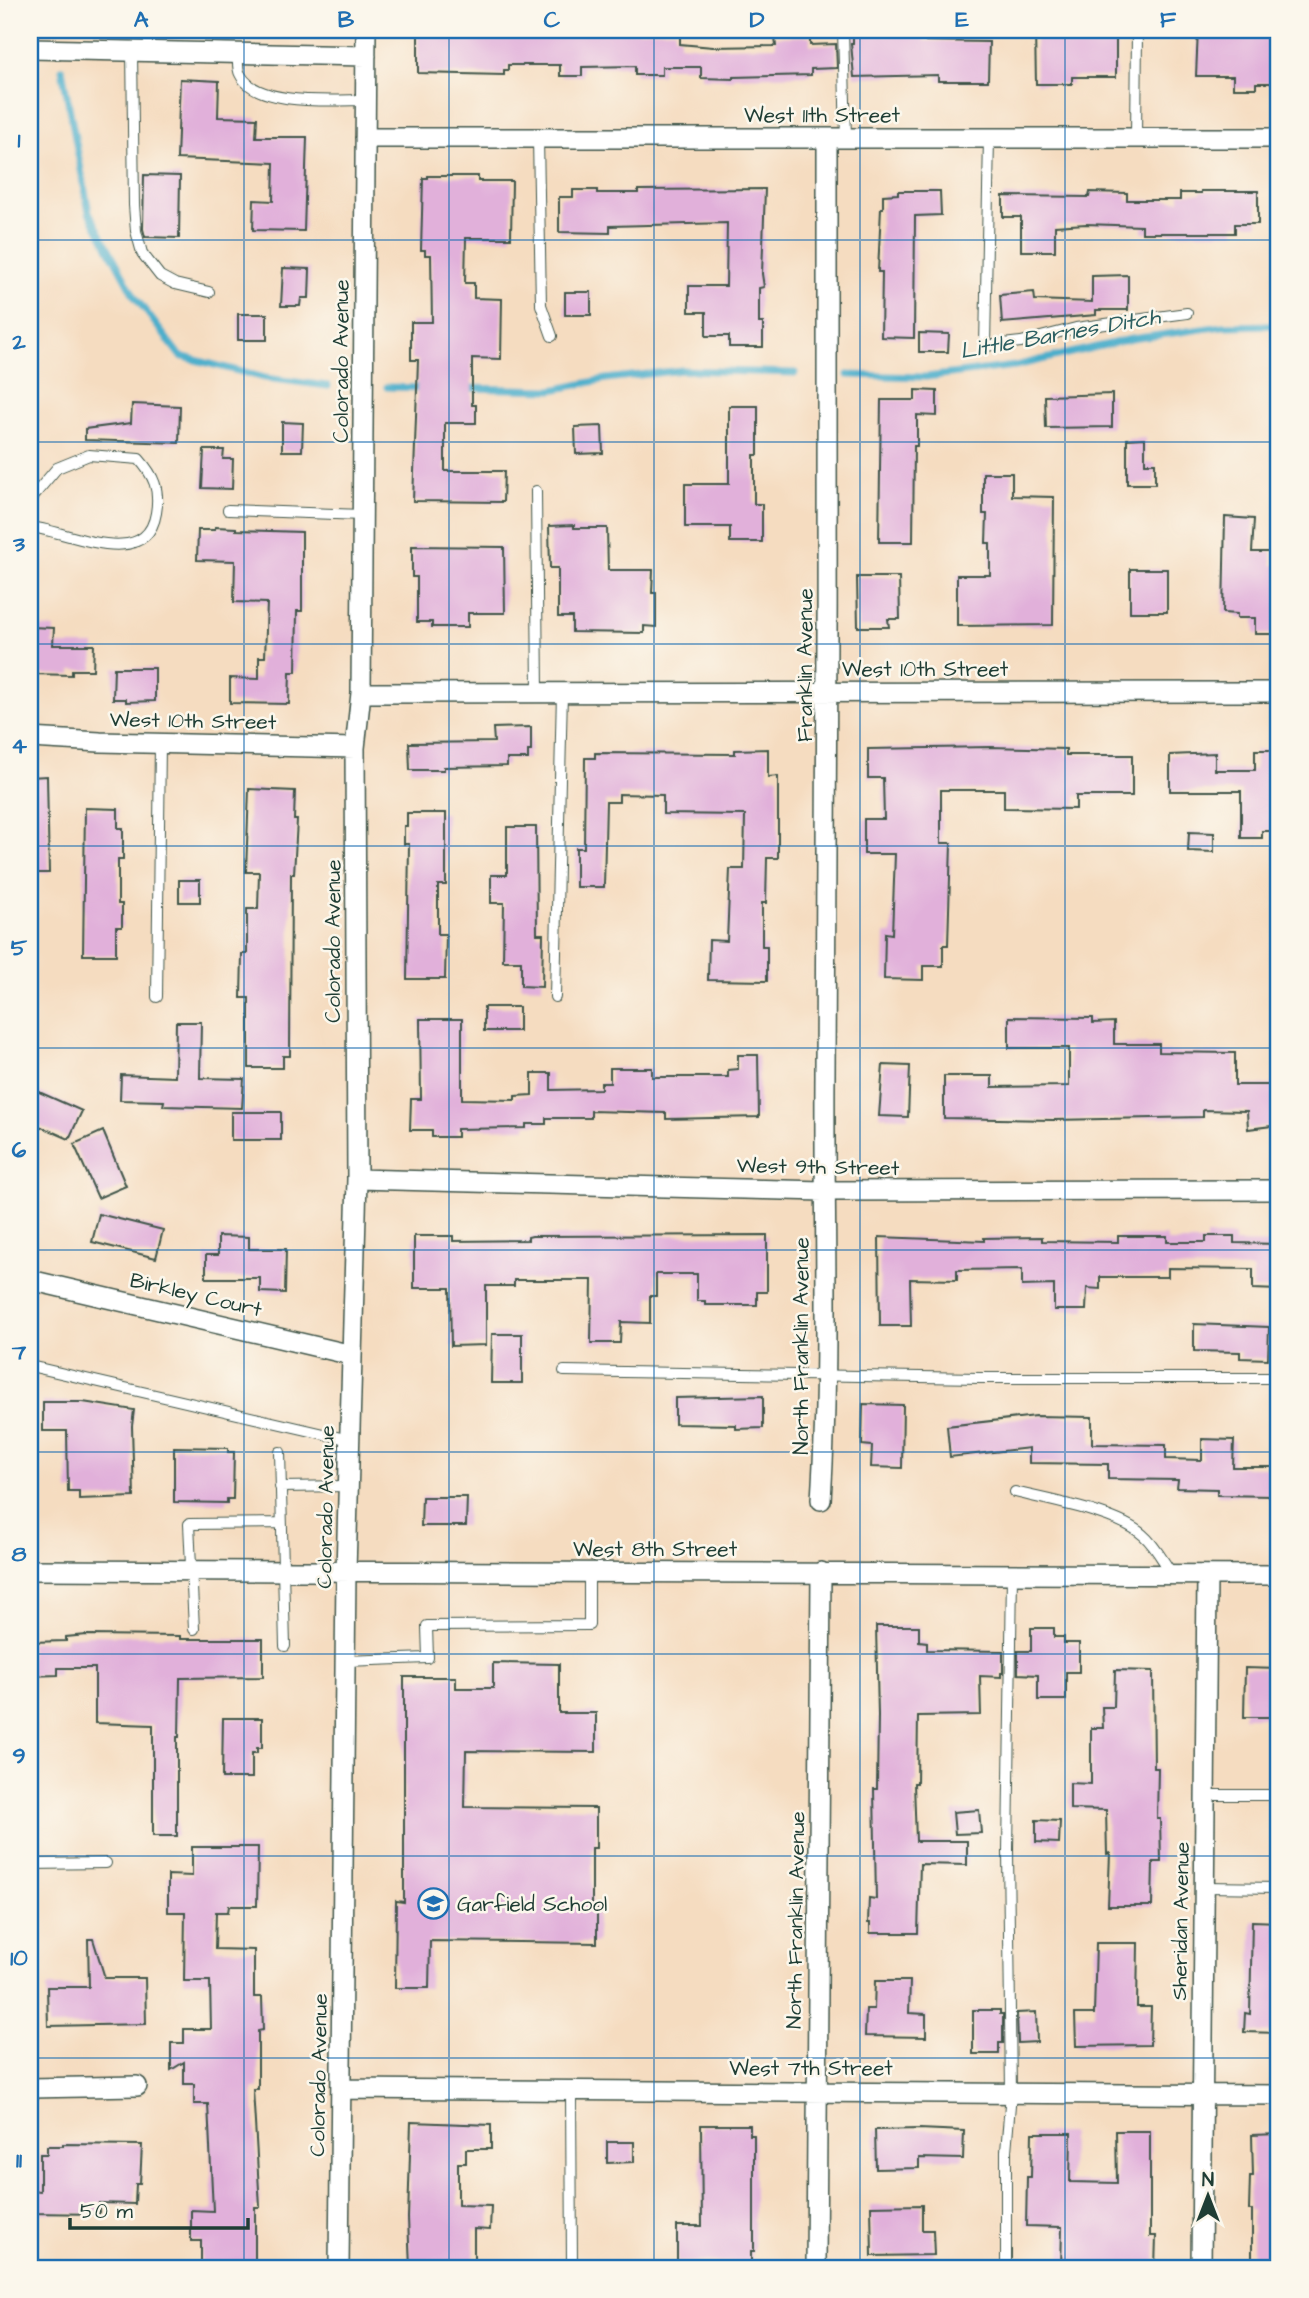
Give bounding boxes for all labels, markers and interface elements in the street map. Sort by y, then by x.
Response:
text: A [134,4,149,36]
text: B [338,4,355,36]
text: C [544,4,561,36]
text: D [750,4,765,36]
text: E [955,4,969,36]
text: F [1160,4,1177,36]
street label: West 11th Street [744,101,901,130]
text: 1 [18,124,21,156]
street label: Colorado Avenue [327,279,356,443]
water label: Little Barnes Ditch [958,300,1164,367]
text: 2 [11,326,26,358]
text: 3 [12,528,25,560]
street label: Franklin Avenue [791,588,820,742]
street label: West 10th Street [842,655,1009,684]
street label: West 10th Street [109,705,277,737]
text: 4 [11,730,27,762]
street label: Colorado Avenue [319,859,348,1023]
text: 5 [11,932,28,964]
text: 6 [12,1134,27,1166]
street label: West 9th Street [736,1151,900,1183]
street label: North Franklin Avenue [787,1237,816,1455]
street label: Birkley Court [127,1266,265,1326]
text: 7 [11,1336,27,1368]
street label: Colorado Avenue [310,1425,342,1589]
street label: West 8th Street [573,1535,738,1564]
text: 8 [12,1538,27,1570]
text: 9 [12,1740,26,1772]
street label: North Franklin Avenue [780,1811,812,2029]
street label: Sheridan Avenue [1165,1841,1197,2001]
school or university icon: Garfield School [417,1887,451,1921]
place label: Garfield School [457,1890,607,1919]
text: 10 [10,1942,28,1974]
street label: Colorado Avenue [303,1993,335,2157]
street label: West 7th Street [729,2054,893,2083]
text: 11 [16,2144,22,2176]
north arrow [1172,2162,1242,2232]
text: N [1202,2167,1214,2194]
scale bar [70,2186,248,2230]
text: 50 m [80,2197,134,2226]

